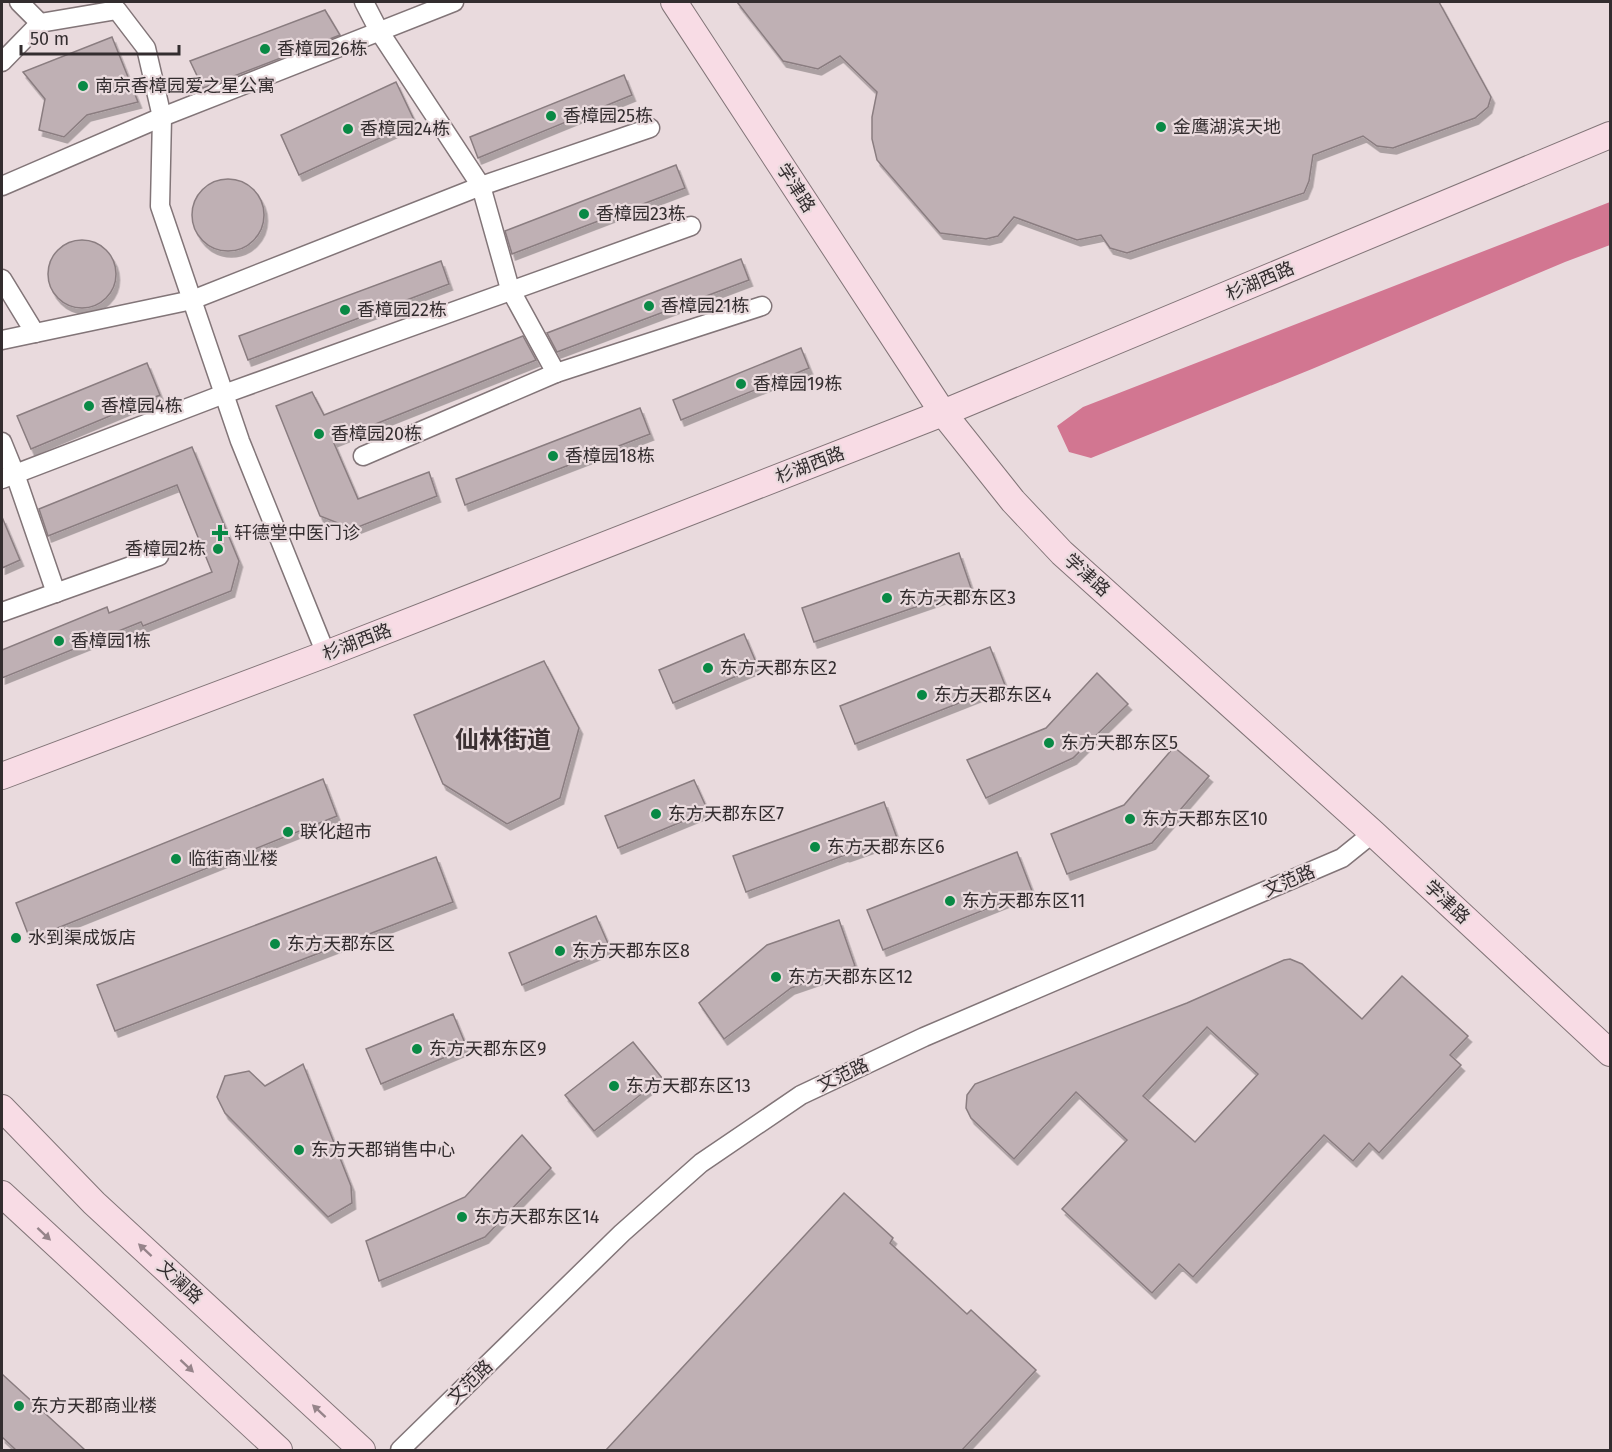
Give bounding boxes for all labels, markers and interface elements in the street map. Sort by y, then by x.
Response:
scale bar [21,18,178,56]
text: 50 m [30,28,69,50]
place label: 香樟园26栋 [277,38,368,60]
marker: 香樟园26栋 [258,42,272,56]
place label: 南京香樟园爱之星公寓 [95,75,275,97]
marker: 南京香樟园爱之星公寓 [76,79,90,93]
place label: 香樟园25栋 [563,105,653,127]
marker: 香樟园25栋 [544,109,558,123]
place label: 金鹰湖滨天地 [1173,116,1281,138]
place label: 香樟园24栋 [360,118,450,140]
marker: 金鹰湖滨天地 [1154,120,1168,134]
marker: 香樟园24栋 [341,122,355,136]
street label: 学津路 [772,159,820,217]
place label: 香樟园23栋 [596,203,686,225]
marker: 香樟园23栋 [577,207,591,221]
street label: 杉湖西路 [1223,257,1297,305]
place label: 香樟园21栋 [661,295,749,317]
place label: 香樟园22栋 [357,299,447,321]
marker: 香樟园21栋 [642,299,656,313]
marker: 香樟园22栋 [338,303,352,317]
place label: 香樟园19栋 [753,373,842,395]
marker: 香樟园19栋 [734,377,748,391]
place label: 香樟园4栋 [101,395,183,417]
marker: 香樟园4栋 [82,399,96,413]
place label: 香樟园20栋 [331,423,422,445]
marker: 香樟园20栋 [312,427,326,441]
street label: 杉湖西路 [772,442,848,488]
place label: 香樟园18栋 [565,445,655,467]
marker: 香樟园18栋 [546,449,560,463]
place label: 轩德堂中医门诊 [234,522,360,544]
marker: 轩德堂中医门诊 [211,524,229,542]
place label: 香樟园2栋 [125,538,206,560]
marker: 香樟园2栋 [211,542,225,556]
street label: 学津路 [1060,549,1114,601]
place label: 东方天郡东区3 [899,587,1016,609]
marker: 东方天郡东区3 [880,591,894,605]
street label: 杉湖西路 [319,619,395,665]
place label: 香樟园1栋 [71,630,151,652]
marker: 香樟园1栋 [52,634,66,648]
place label: 东方天郡东区2 [720,657,837,679]
marker: 东方天郡东区2 [701,661,715,675]
place label: 东方天郡东区4 [934,684,1052,706]
marker: 东方天郡东区4 [915,688,929,702]
district label: 仙林街道 [455,726,551,754]
place label: 东方天郡东区5 [1061,732,1178,754]
marker: 东方天郡东区5 [1042,736,1056,750]
place label: 东方天郡东区7 [668,803,784,825]
marker: 东方天郡东区7 [649,807,663,821]
place label: 东方天郡东区10 [1142,808,1268,830]
marker: 东方天郡东区10 [1123,812,1137,826]
place label: 联化超市 [300,821,372,843]
marker: 联化超市 [281,825,295,839]
place label: 东方天郡东区6 [827,836,945,858]
marker: 东方天郡东区6 [808,840,822,854]
place label: 临街商业楼 [188,848,278,870]
marker: 临街商业楼 [169,852,183,866]
street label: 文范路 [1260,860,1318,902]
street label: 学津路 [1420,876,1474,928]
place label: 东方天郡东区11 [962,890,1085,912]
marker: 东方天郡东区11 [943,894,957,908]
place label: 水到渠成饭店 [28,927,136,949]
marker: 水到渠成饭店 [9,931,23,945]
place label: 东方天郡东区 [287,933,395,955]
marker: 东方天郡东区 [268,937,282,951]
place label: 东方天郡东区8 [572,940,690,962]
marker: 东方天郡东区8 [553,944,567,958]
place label: 东方天郡东区12 [788,966,913,988]
marker: 东方天郡东区12 [769,970,783,984]
place label: 东方天郡东区9 [429,1038,546,1060]
marker: 东方天郡东区9 [410,1042,424,1056]
street label: 文范路 [814,1054,872,1096]
place label: 东方天郡东区13 [626,1075,751,1097]
marker: 东方天郡东区13 [607,1079,621,1093]
place label: 东方天郡销售中心 [311,1139,455,1161]
marker: 东方天郡销售中心 [292,1143,306,1157]
place label: 东方天郡东区14 [474,1206,600,1228]
marker: 东方天郡东区14 [455,1210,469,1224]
one-way arrow [36,1227,51,1240]
one-way arrow [138,1243,153,1257]
street label: 文澜路 [153,1256,207,1308]
street label: 文范路 [443,1355,497,1409]
one-way arrow [180,1359,195,1373]
place label: 东方天郡商业楼 [31,1395,157,1417]
marker: 东方天郡商业楼 [12,1399,26,1413]
one-way arrow [312,1404,327,1418]

